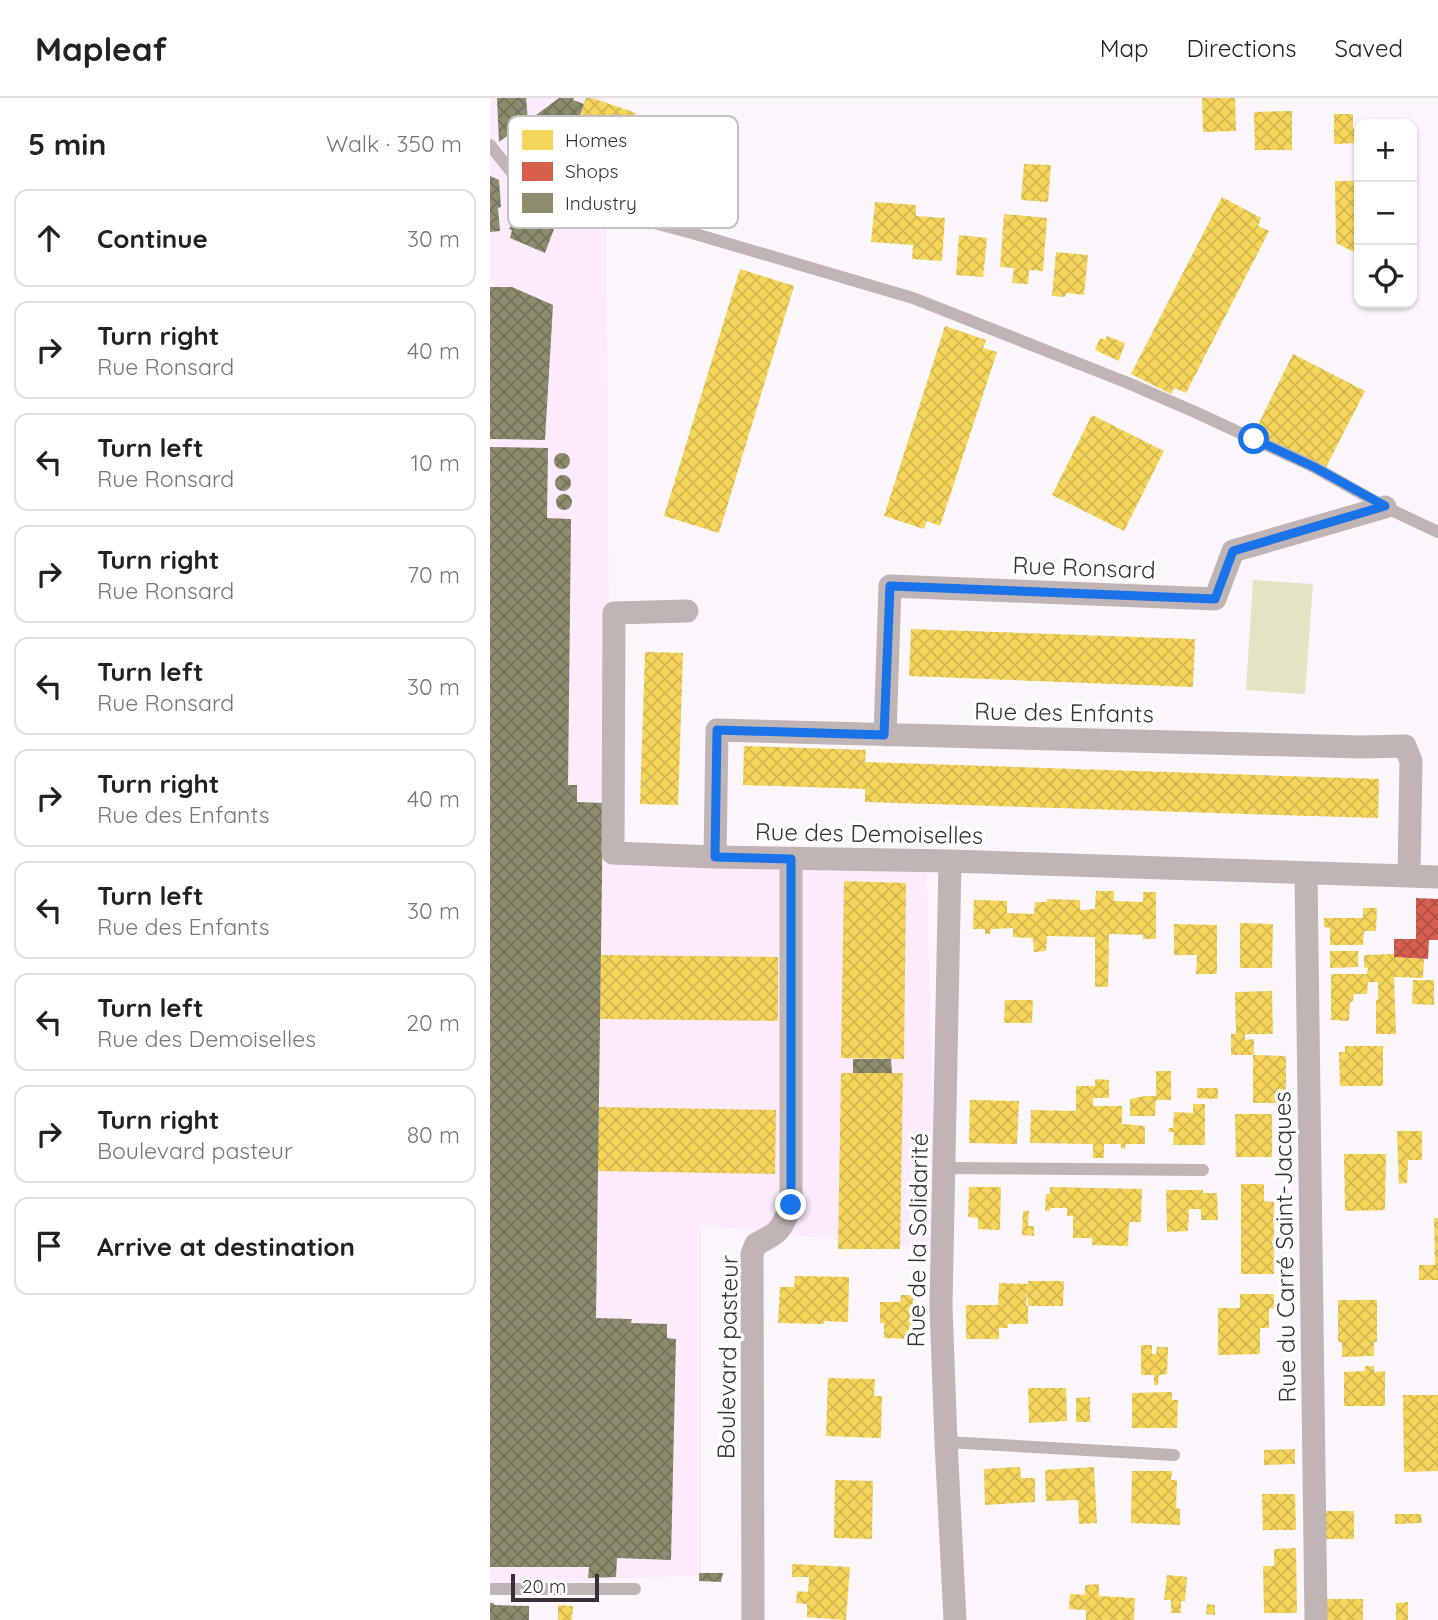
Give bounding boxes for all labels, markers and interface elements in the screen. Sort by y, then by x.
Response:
text: Mapleaf [35,28,167,69]
text: Map [1100,33,1149,63]
text: Directions [1187,33,1297,63]
text: Saved [1335,33,1403,63]
legend [508,116,738,228]
map controls [1354,119,1417,308]
button: + [1354,119,1417,182]
text: 5 min [28,125,106,163]
text: Homes [565,128,627,152]
text: Walk · 350 m [326,129,462,158]
text: Shops [565,159,618,183]
button: − [1354,182,1417,245]
text: Industry [565,191,637,215]
icon: ahead [30,219,68,257]
text: Continue [97,222,208,255]
text: 30 m [407,224,460,253]
button: locate [1354,245,1417,308]
text: Turn right [97,319,219,352]
icon: right [30,331,68,369]
text: 40 m [407,336,460,365]
text: Rue Ronsard [97,352,234,381]
route start [1238,423,1269,454]
text: Turn left [97,431,204,464]
icon: left [30,443,68,481]
text: 10 m [411,448,460,477]
text: Rue Ronsard [97,464,234,493]
text: Turn right [97,543,219,576]
street label: Rue Ronsard [1012,550,1156,584]
icon: right [30,555,68,593]
text: 70 m [407,560,460,589]
text: Rue Ronsard [97,576,234,605]
text: Turn left [97,655,204,688]
icon: left [30,667,68,705]
text: 30 m [407,672,460,701]
text: Rue Ronsard [97,688,234,717]
street label: Rue des Enfants [974,695,1154,729]
text: Turn right [97,767,219,800]
icon: right [30,779,68,817]
text: 40 m [407,784,460,813]
text: Rue des Enfants [97,800,269,829]
street label: Rue des Demoiselles [755,816,984,850]
text: Turn left [97,879,204,912]
icon: left [30,891,68,929]
text: 30 m [407,896,460,925]
text: Rue des Enfants [97,912,269,941]
text: Turn left [97,991,204,1024]
icon: left [30,1003,68,1041]
text: 20 m [406,1008,460,1037]
text: Rue des Demoiselles [97,1024,316,1053]
street label: Rue du Carré Saint-Jacques [1266,1091,1302,1403]
text: Turn right [97,1103,219,1136]
icon: right [30,1115,68,1153]
text: 80 m [407,1120,460,1149]
street label: Rue de la Solidarité [900,1132,934,1348]
text: Boulevard pasteur [97,1136,293,1165]
route end [775,1189,806,1220]
icon: arrive [30,1227,68,1265]
text: Arrive at destination [97,1230,355,1263]
street label: Boulevard pasteur [710,1255,744,1459]
scale bar [511,1571,598,1603]
text: 20 m [522,1574,566,1598]

